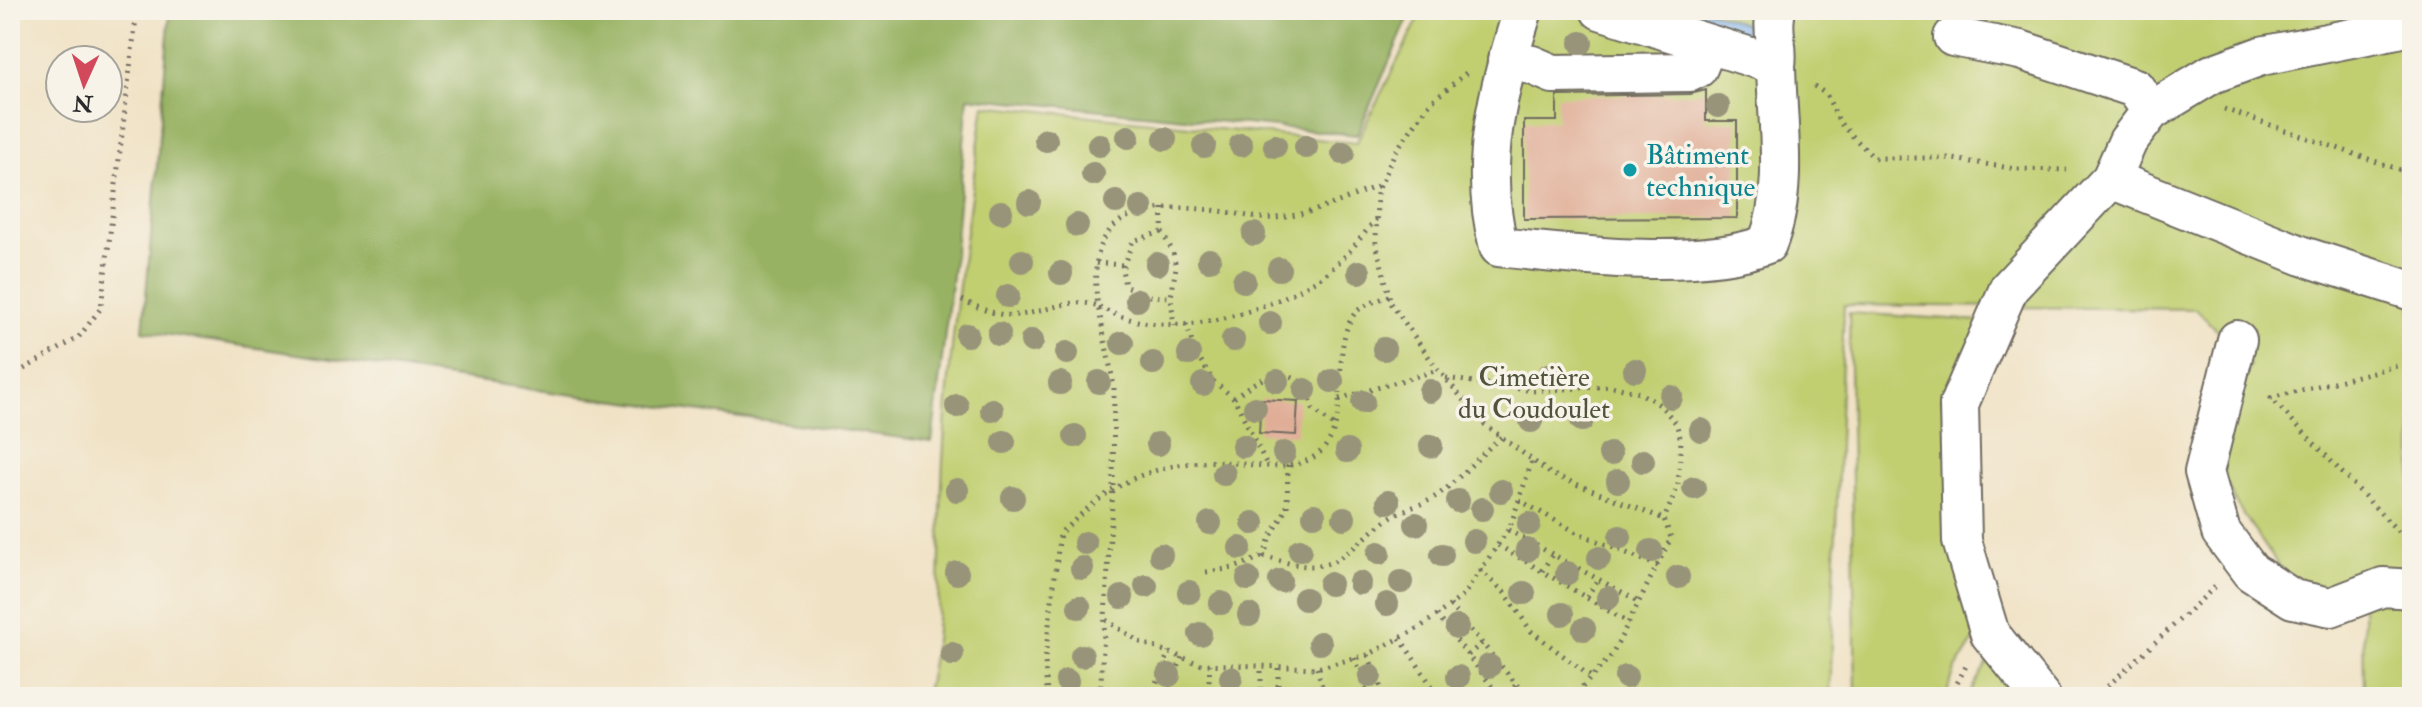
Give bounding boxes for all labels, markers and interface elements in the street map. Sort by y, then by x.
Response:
north arrow [44,44,124,124]
text: N [72,88,95,118]
place label: Bâtiment technique [1646,138,1756,205]
marker: Bâtiment technique [1621,161,1639,179]
park label: Cimetière du Coudoulet [1458,360,1610,427]

